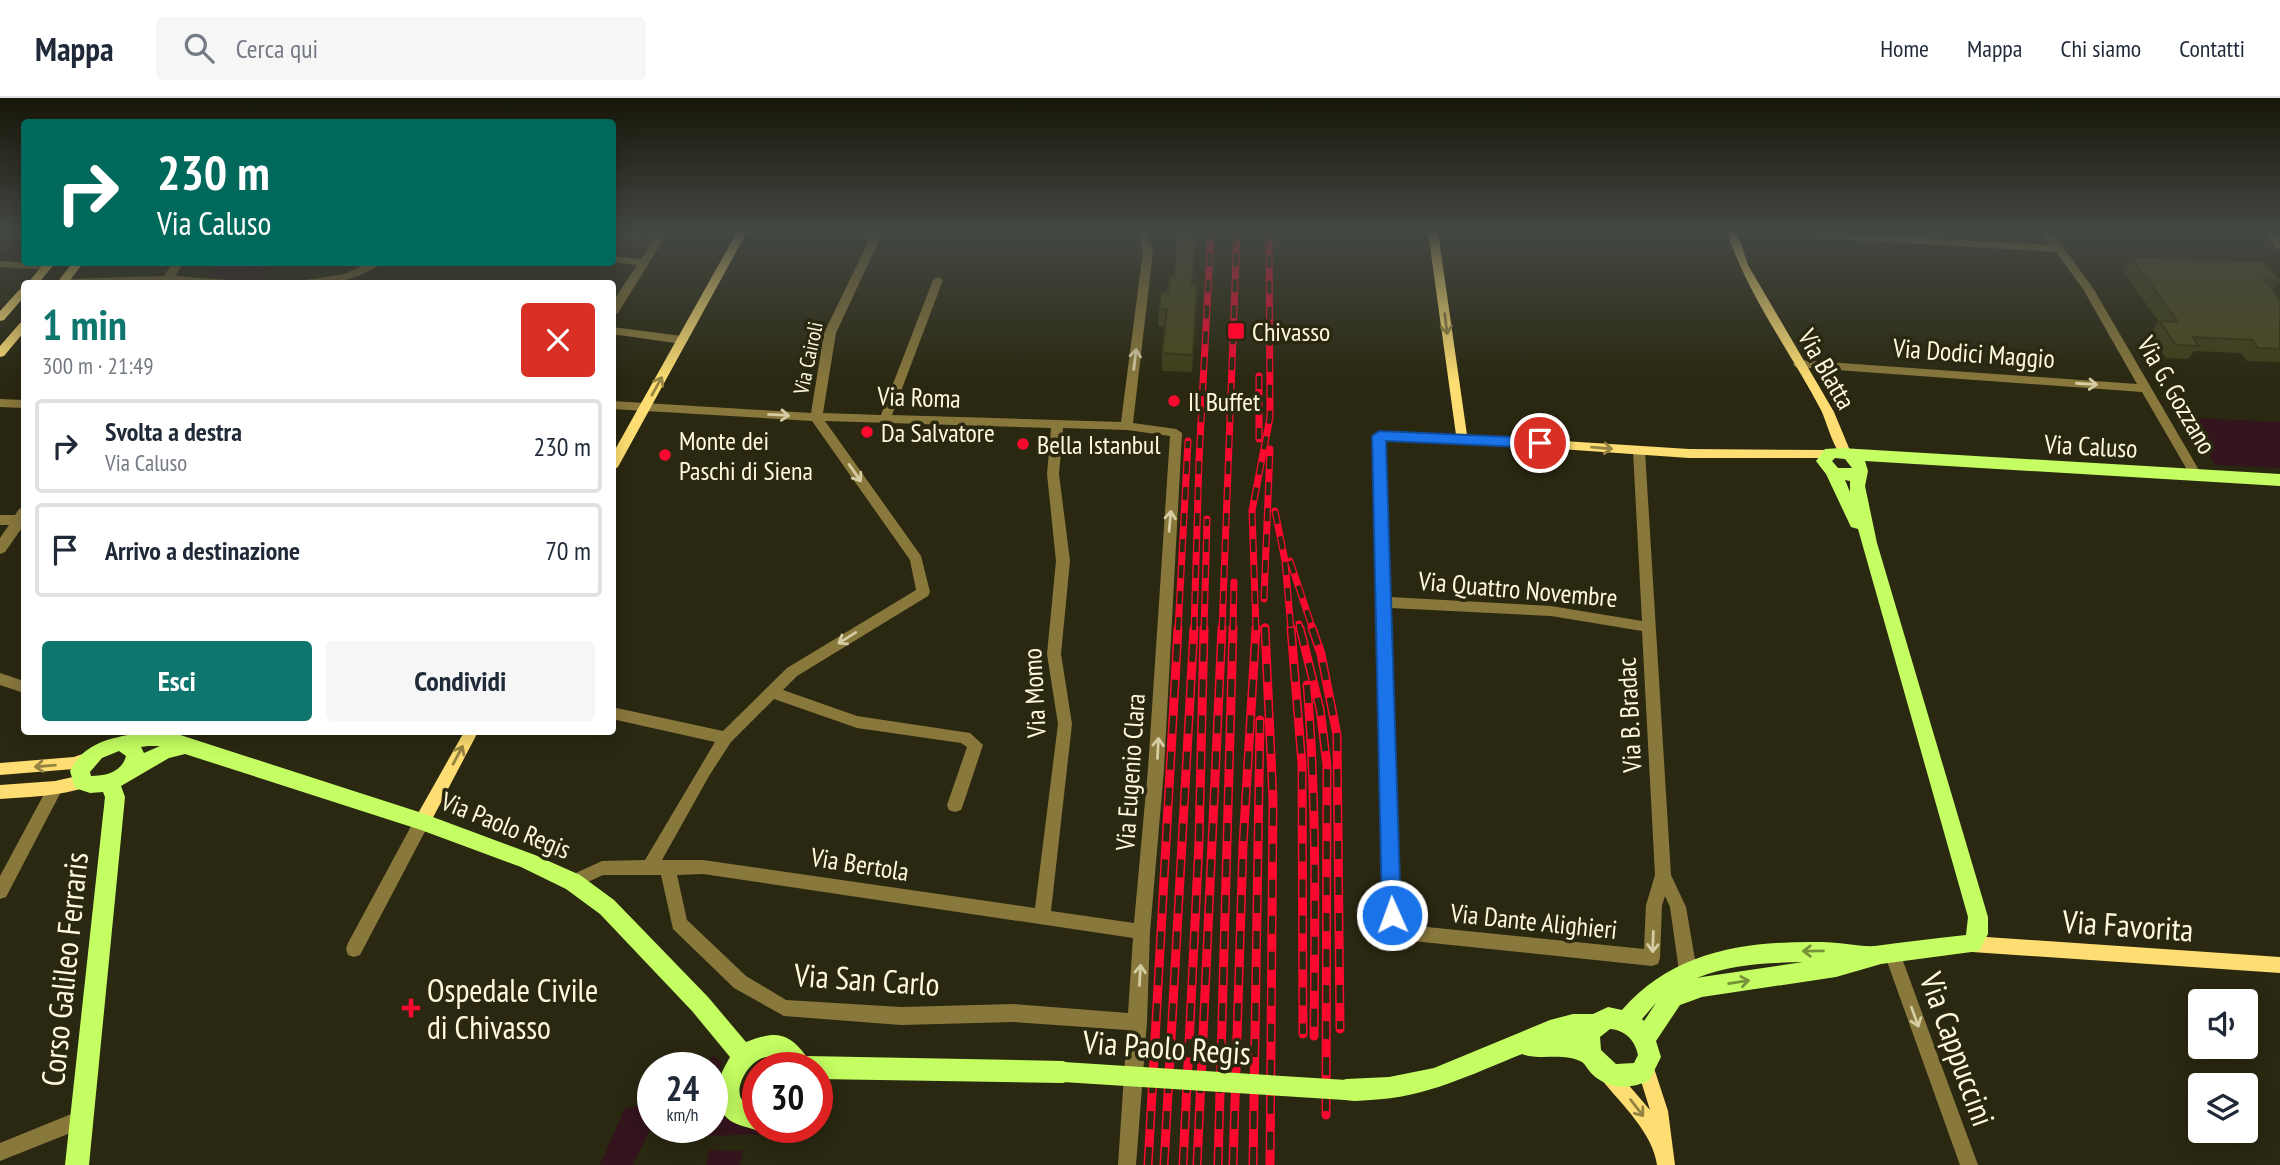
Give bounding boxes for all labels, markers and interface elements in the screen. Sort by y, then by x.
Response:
search box [156,17,646,80]
text: Mappa [35,27,114,70]
icon: search [180,29,218,67]
text: Cerca qui [236,32,318,65]
text: Home [1880,33,1929,64]
text: Mappa [1967,33,2022,64]
text: Chi siamo [2060,33,2141,64]
text: Contatti [2179,33,2245,64]
text: 230 m [157,140,270,204]
icon: right [42,147,133,238]
text: Via Caluso [157,202,271,244]
text: 1 min [42,297,127,352]
button: close [521,303,595,377]
one-way arrow [1439,313,1452,335]
place label: Chivasso [1252,315,1330,348]
street label: Via Cairoli [787,319,829,398]
marker: Chivasso [1226,321,1246,341]
street label: Via Blatta [1790,322,1863,415]
street label: Via G. Gozzano [2130,329,2224,460]
street label: Via Dodici Maggio [1891,331,2056,375]
one-way arrow [1128,348,1141,371]
text: 300 m · 21:49 [42,351,154,380]
one-way arrow [650,376,664,396]
one-way arrow [2075,377,2098,390]
street label: Via Roma [876,379,961,415]
place label: Il Buffet [1188,385,1260,418]
marker: Il Buffet [1166,393,1182,409]
one-way arrow [767,408,790,421]
pin [1510,413,1570,473]
text: Svolta a destra [105,415,242,448]
place label: Da Salvatore [881,416,995,449]
place label: Monte dei Paschi di Siena [679,424,813,487]
marker: Da Salvatore [859,424,875,440]
icon: arrive [1521,424,1559,462]
icon: right [46,427,84,465]
street label: Via Caluso [2043,427,2138,465]
place label: Bella Istanbul [1037,428,1160,461]
text: 230 m [533,430,591,463]
marker: Bella Istanbul [1015,436,1031,452]
one-way arrow [1590,442,1613,455]
marker: Monte dei Paschi di Siena [657,447,673,463]
text: Via Caluso [105,448,187,477]
one-way arrow [848,463,862,482]
one-way arrow [1164,510,1177,533]
icon: arrive [46,531,84,569]
text: Arrivo a destinazione [105,534,300,567]
text: 70 m [545,534,591,567]
street label: Via Quattro Novembre [1416,564,1619,614]
one-way arrow [838,631,858,645]
button: Esci [42,641,312,721]
button: Condividi [326,641,595,721]
street label: Via Momo [1015,647,1053,740]
street label: Via B. Bradac [1610,657,1649,774]
street label: Via Eugenio Clara [1108,692,1152,853]
one-way arrow [1151,737,1164,760]
one-way arrow [452,745,465,766]
one-way arrow [34,760,56,773]
street label: Via Paolo Regis [436,784,576,866]
street label: Via Bertola [808,840,911,888]
street label: Corso Galileo Ferraris [31,850,97,1088]
position arrow [1355,878,1429,952]
street label: Via Dante Alighieri [1448,896,1619,946]
street label: Via Favorita [2060,899,2195,951]
one-way arrow [1646,931,1659,954]
one-way arrow [1802,944,1825,958]
street label: Via San Carlo [792,953,941,1005]
one-way arrow [1134,964,1147,986]
street label: Via Cappuccini [1911,966,2005,1131]
place label: Ospedale Civile di Chivasso [427,969,598,1048]
one-way arrow [1727,975,1749,988]
map controls [2188,989,2258,1143]
button: sound [2188,989,2258,1059]
marker: Ospedale Civile di Chivasso [401,998,421,1018]
one-way arrow [1910,1006,1922,1028]
street label: Via Paolo Regis [1081,1020,1252,1074]
speed limit sign: 30 [742,1052,833,1143]
text: 24 [666,1065,699,1111]
button: layers [2188,1073,2258,1143]
one-way arrow [1629,1099,1644,1117]
text: km/h [667,1103,698,1126]

